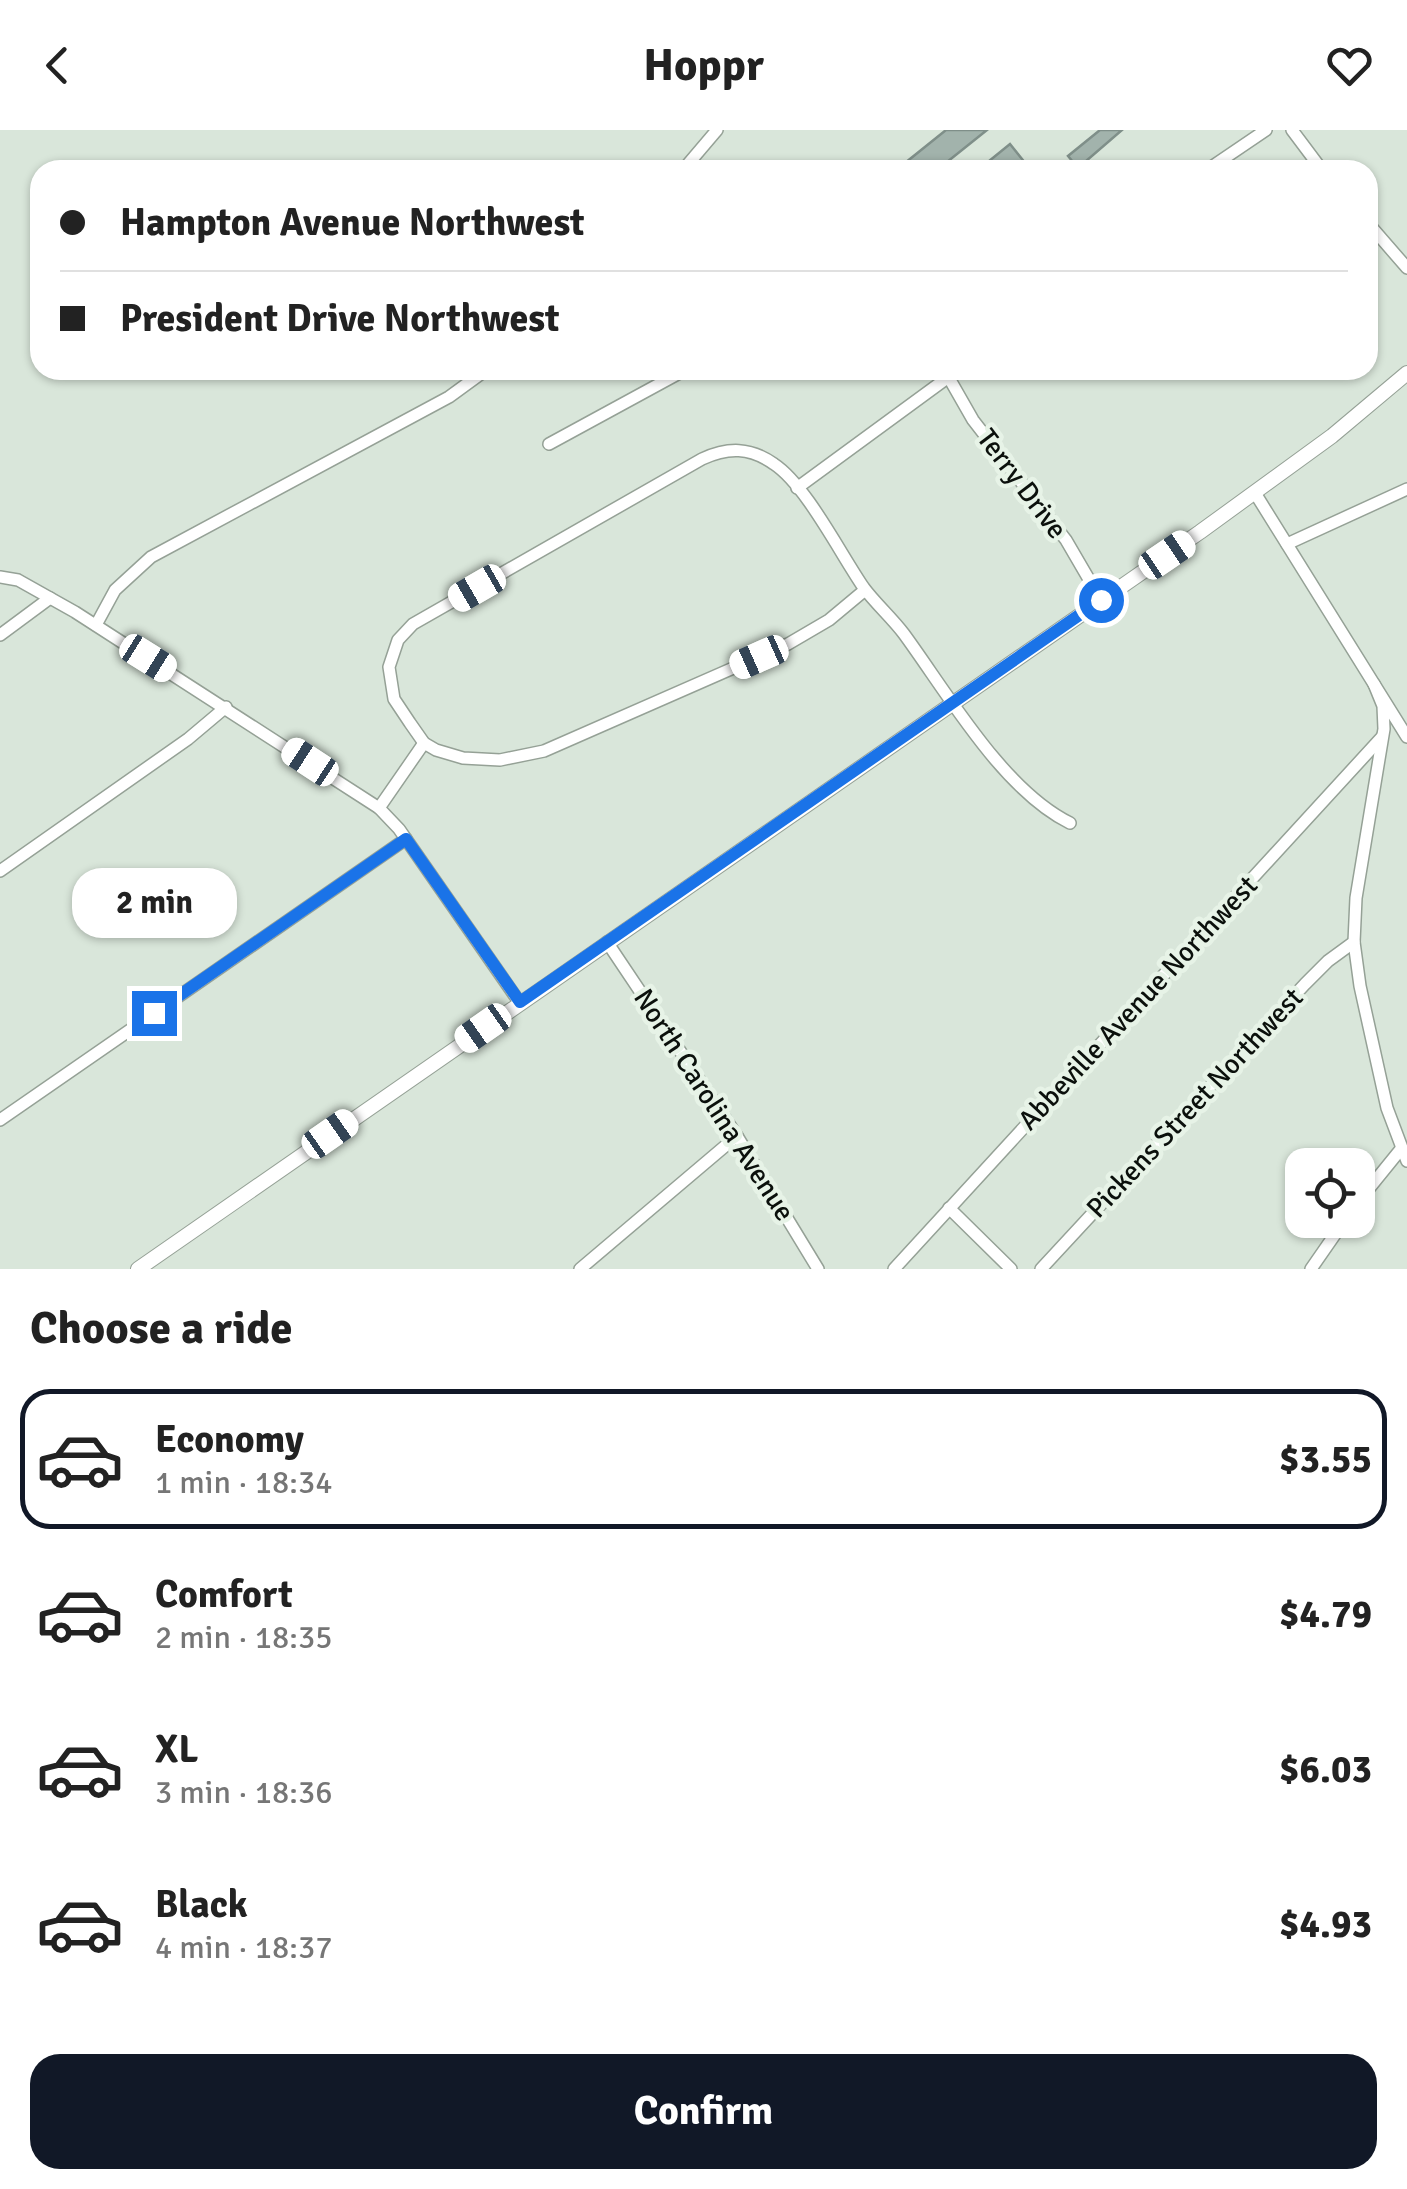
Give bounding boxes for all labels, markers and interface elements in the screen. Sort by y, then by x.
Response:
icon: back [30,38,85,93]
text: Hoppr [643,38,764,93]
icon: heart [1322,38,1377,93]
text: Hampton Avenue Northwest [120,199,584,246]
text: President Drive Northwest [120,295,559,342]
street label: Terry Drive [970,422,1074,546]
car [1134,526,1200,584]
car [444,560,510,616]
route start [1079,578,1124,623]
car [115,629,181,687]
car [725,631,793,683]
car [277,733,343,791]
callout: 2 min [72,868,236,938]
street label: Abbeville Avenue Northwest [1011,869,1265,1137]
text: 2 min [116,883,193,922]
street label: Pickens Street Northwest [1080,981,1311,1225]
street label: North Carolina Avenue [626,983,802,1227]
route end [132,991,177,1036]
car [450,999,516,1057]
car [297,1105,363,1163]
map controls [1285,1148,1375,1238]
button: locate [1285,1148,1375,1238]
text: Choose a ride [30,1301,293,1356]
icon: car [35,1414,125,1504]
text: Economy [155,1416,304,1463]
text: $3.55 [1279,1436,1372,1483]
text: 1 min · 18:34 [155,1463,333,1502]
icon: car [35,1569,125,1659]
text: Comfort [155,1571,293,1618]
text: $4.79 [1279,1591,1372,1638]
text: 2 min · 18:35 [155,1618,333,1657]
icon: car [35,1724,125,1814]
text: XL [155,1726,198,1773]
text: $6.03 [1279,1746,1372,1793]
text: 3 min · 18:36 [155,1773,333,1812]
icon: car [35,1879,125,1969]
text: Black [155,1881,248,1928]
text: $4.93 [1279,1901,1372,1948]
text: 4 min · 18:37 [155,1928,333,1967]
button: Confirm [30,2054,1377,2169]

